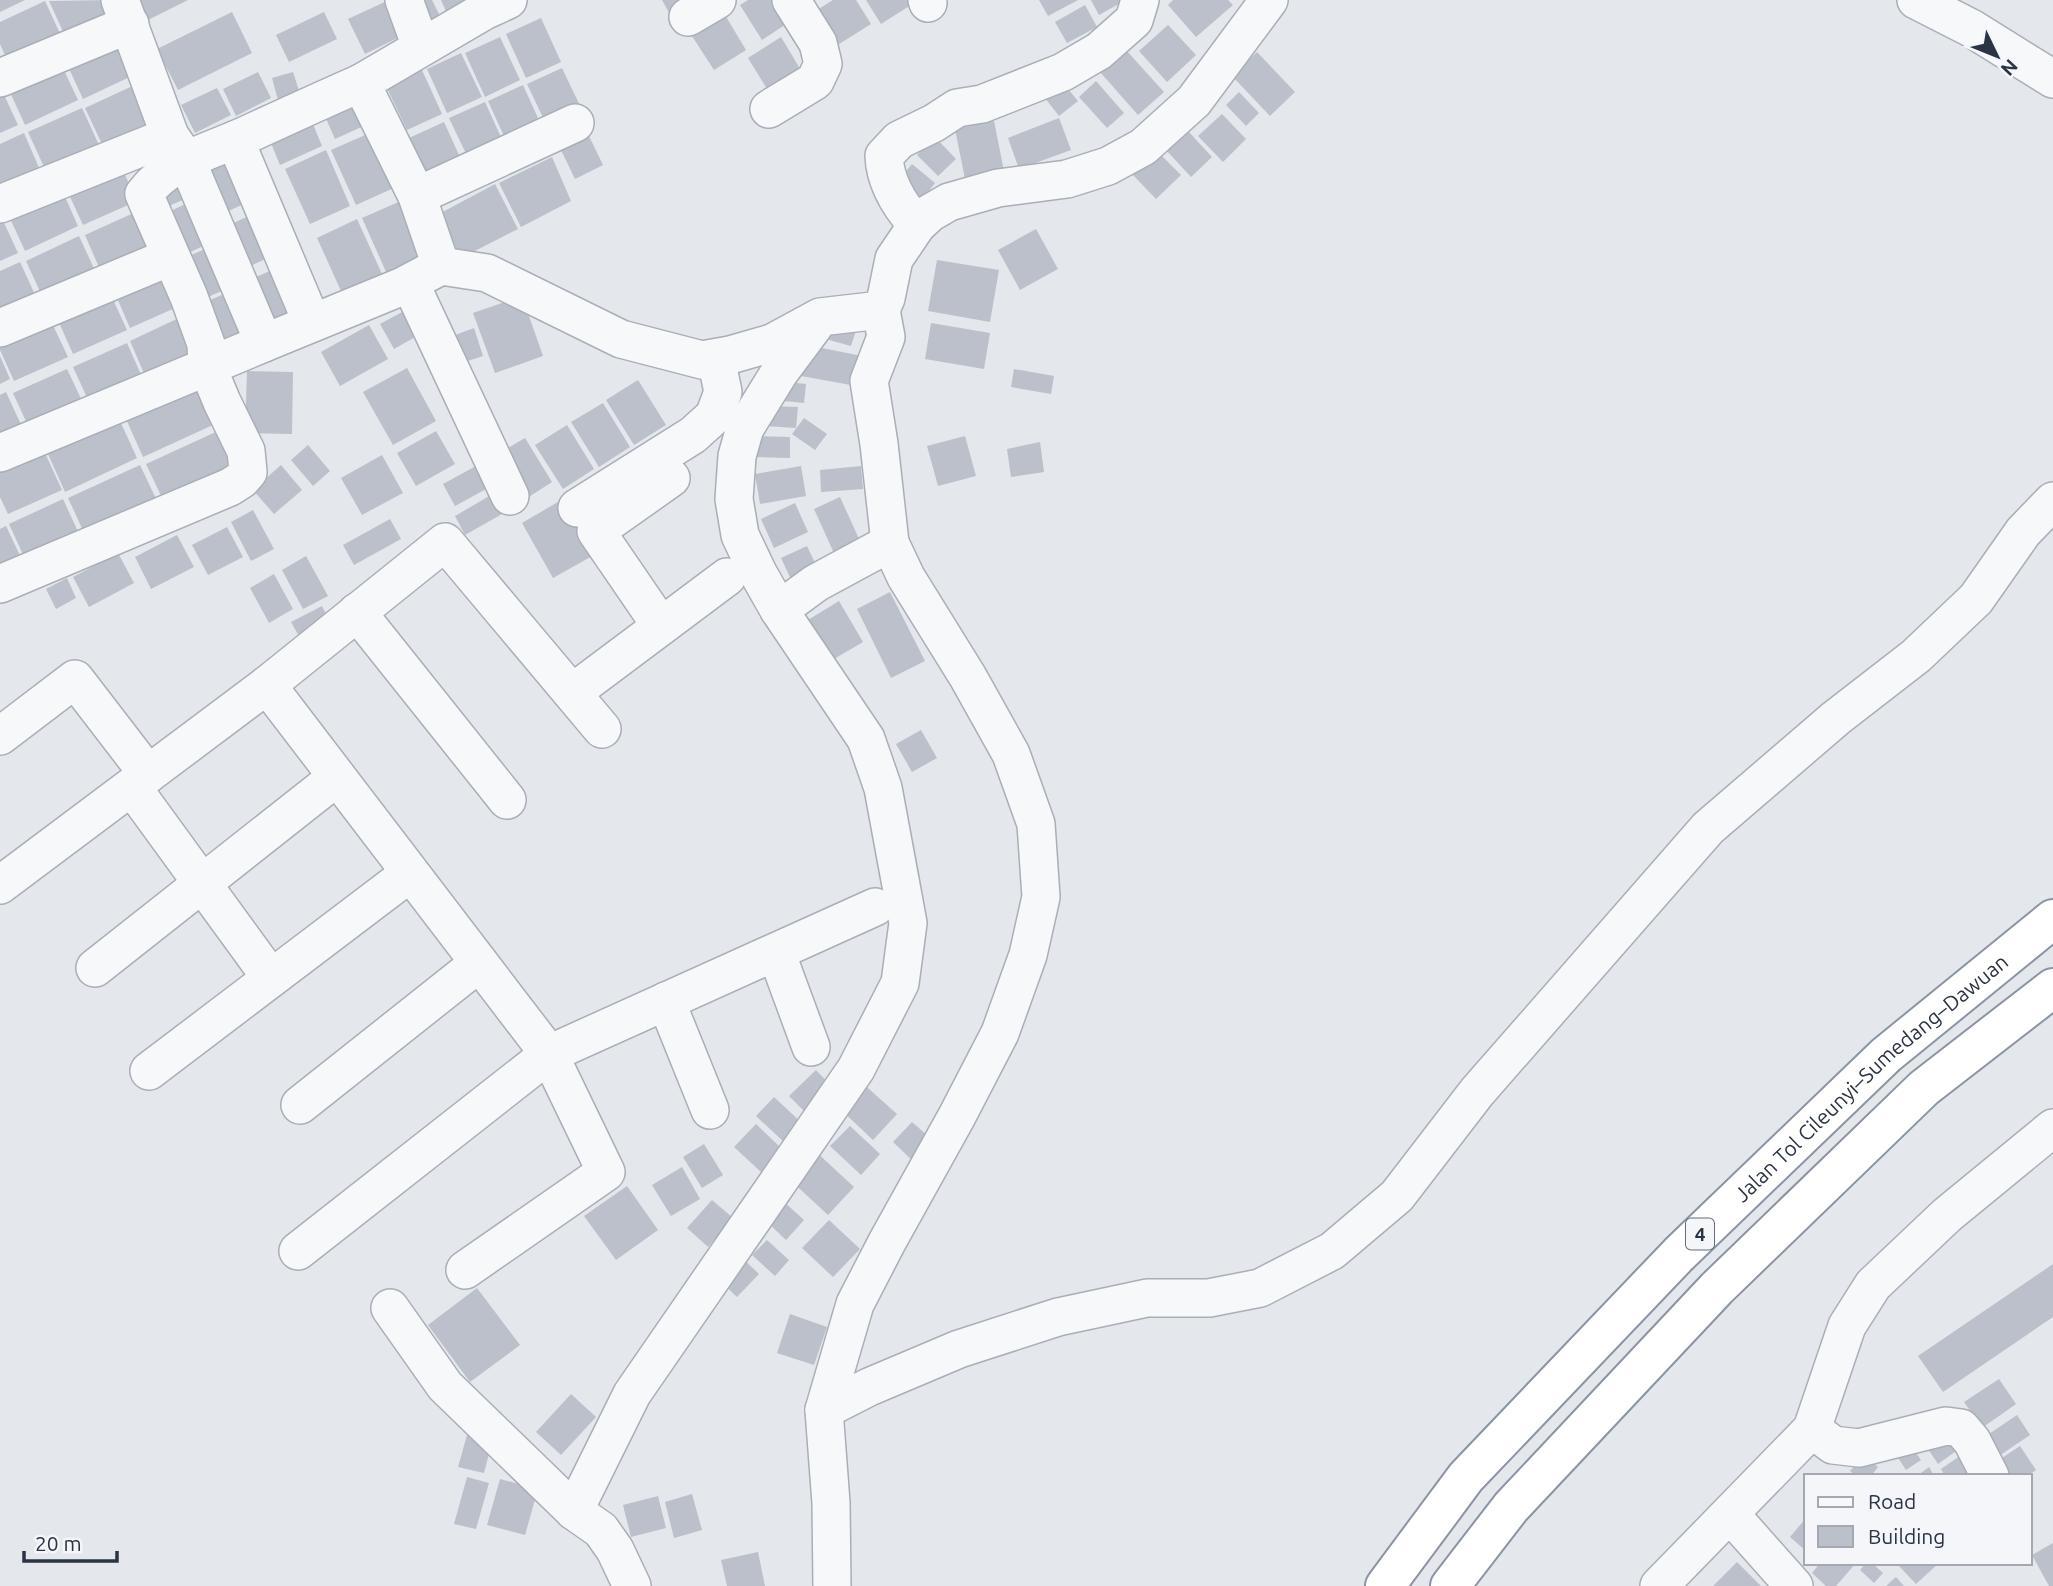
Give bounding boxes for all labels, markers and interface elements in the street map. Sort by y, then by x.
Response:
north arrow [1962,21,2032,91]
text: N [1997,55,2022,80]
street label: Jalan Tol Cileunyi–Sumedang–Dawuan [1729,949,2012,1206]
road number: 4 [1686,1218,1714,1250]
legend [1804,1474,2032,1565]
text: Road [1868,1489,1916,1513]
scale bar [24,1520,117,1564]
text: Building [1868,1524,1945,1548]
text: 20 m [35,1531,82,1555]

